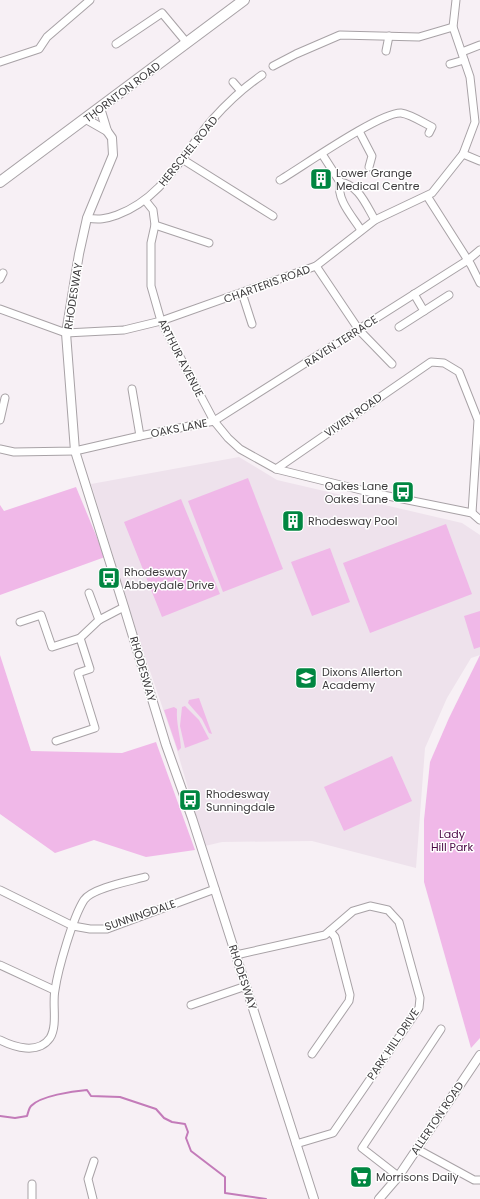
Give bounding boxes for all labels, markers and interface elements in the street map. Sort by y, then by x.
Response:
street label: THORNTON ROAD [80,58,164,126]
street label: HERSCHEL ROAD [155,112,222,190]
place label: Lower Grange Medical Centre [336,165,420,194]
building icon: Lower Grange Medical Centre [308,166,334,192]
street label: RHODESWAY [60,261,86,331]
street label: CHARTERIS ROAD [221,261,313,307]
street label: RAVEN TERRACE [301,311,381,371]
street label: ARTHUR AVENUE [154,316,208,400]
street label: VIVIEN ROAD [321,389,385,441]
street label: OAKS LANE [149,415,209,441]
place label: Oakes Lane Oakes Lane [325,478,388,507]
bus stop icon: Oakes Lane Oakes Lane [390,479,416,505]
building icon: Rhodesway Pool [280,508,306,534]
place label: Rhodesway Pool [308,513,398,529]
place label: Rhodesway Abbeydale Drive [124,564,214,593]
bus stop icon: Rhodesway Abbeydale Drive [96,565,122,591]
street label: RHODESWAY [126,634,160,704]
place label: Dixons Allerton Academy [322,664,402,693]
school or university icon: Dixons Allerton Academy [293,665,319,691]
place label: Rhodesway Sunningdale [206,786,275,815]
bus stop icon: Rhodesway Sunningdale [177,787,203,813]
park label: Lady Hill Park [431,826,473,855]
street label: SUNNINGDALE [102,895,178,935]
street label: RHODESWAY [225,942,261,1012]
street label: PARK HILL DRIVE [363,1005,423,1083]
street label: ALLERTON ROAD [407,1078,468,1158]
supermarket icon: Morrisons Daily [348,1164,374,1190]
place label: Morrisons Daily [376,1169,460,1185]

